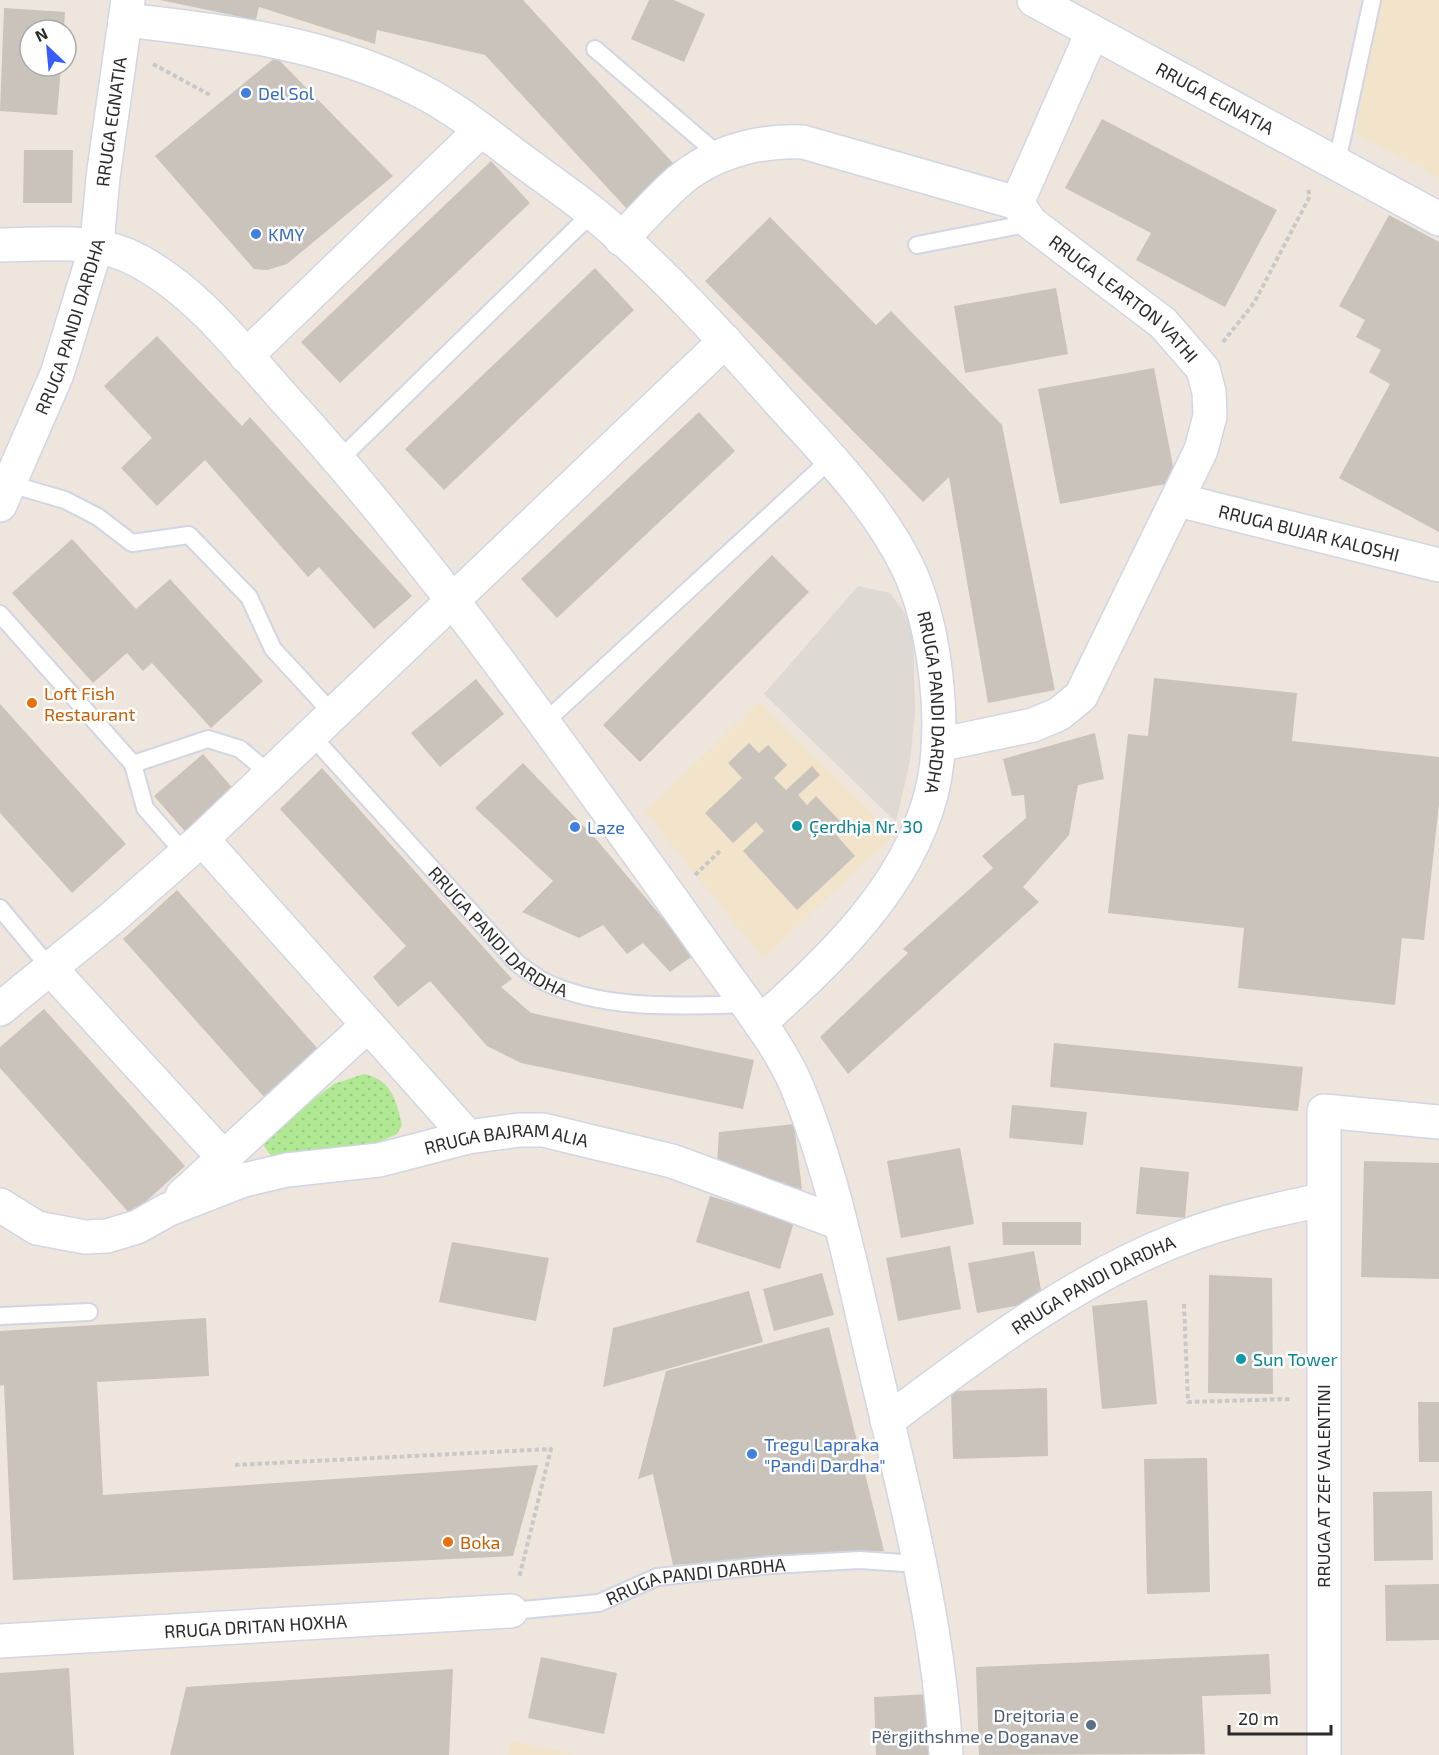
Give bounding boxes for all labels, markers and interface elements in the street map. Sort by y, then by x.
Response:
north arrow [18,18,78,78]
text: N [32,23,51,45]
street label: RRUGA EGNATIA [91,55,131,188]
street label: RRUGA EGNATIA [1152,57,1279,139]
place label: Del Sol [258,82,315,104]
marker: Del Sol [239,86,253,100]
place label: KMY [268,223,305,245]
marker: KMY [249,227,263,241]
street label: RRUGA LEARTON VATHI [1045,230,1203,367]
street label: RRUGA PANDI DARDHA [30,235,109,418]
street label: RRUGA BUJAR KALOSHI [1216,500,1402,566]
street label: RRUGA PANDI DARDHA [913,608,950,797]
place label: Loft Fish Restaurant [44,682,135,725]
marker: Loft Fish Restaurant [25,696,39,710]
place label: Çerdhja Nr. 30 [809,815,923,838]
place label: Laze [587,816,625,838]
marker: Çerdhja Nr. 30 [790,819,804,833]
marker: Laze [568,820,582,834]
street label: RRUGA PANDI DARDHA [424,862,572,1002]
street label: RRUGA BAJRAM ALIA [422,1119,592,1159]
street label: RRUGA PANDI DARDHA [1007,1230,1179,1338]
place label: Sun Tower [1253,1348,1338,1370]
marker: Sun Tower [1234,1352,1248,1366]
street label: RRUGA AT ZEF VALENTINI [1312,1384,1334,1588]
place label: Tregu Lapraka "Pandi Dardha" [764,1433,886,1476]
marker: Tregu Lapraka "Pandi Dardha" [745,1447,759,1461]
place label: Boka [460,1531,500,1553]
marker: Boka [441,1535,455,1549]
street label: RRUGA PANDI DARDHA [602,1553,787,1610]
street label: RRUGA DRITAN HOXHA [163,1610,349,1642]
scale bar [1229,1698,1331,1736]
place label: Drejtoria e Përgjithshme e Doganave [871,1704,1079,1747]
text: 20 m [1238,1707,1279,1729]
marker: Drejtoria e Përgjithshme e Doganave [1084,1718,1098,1732]

